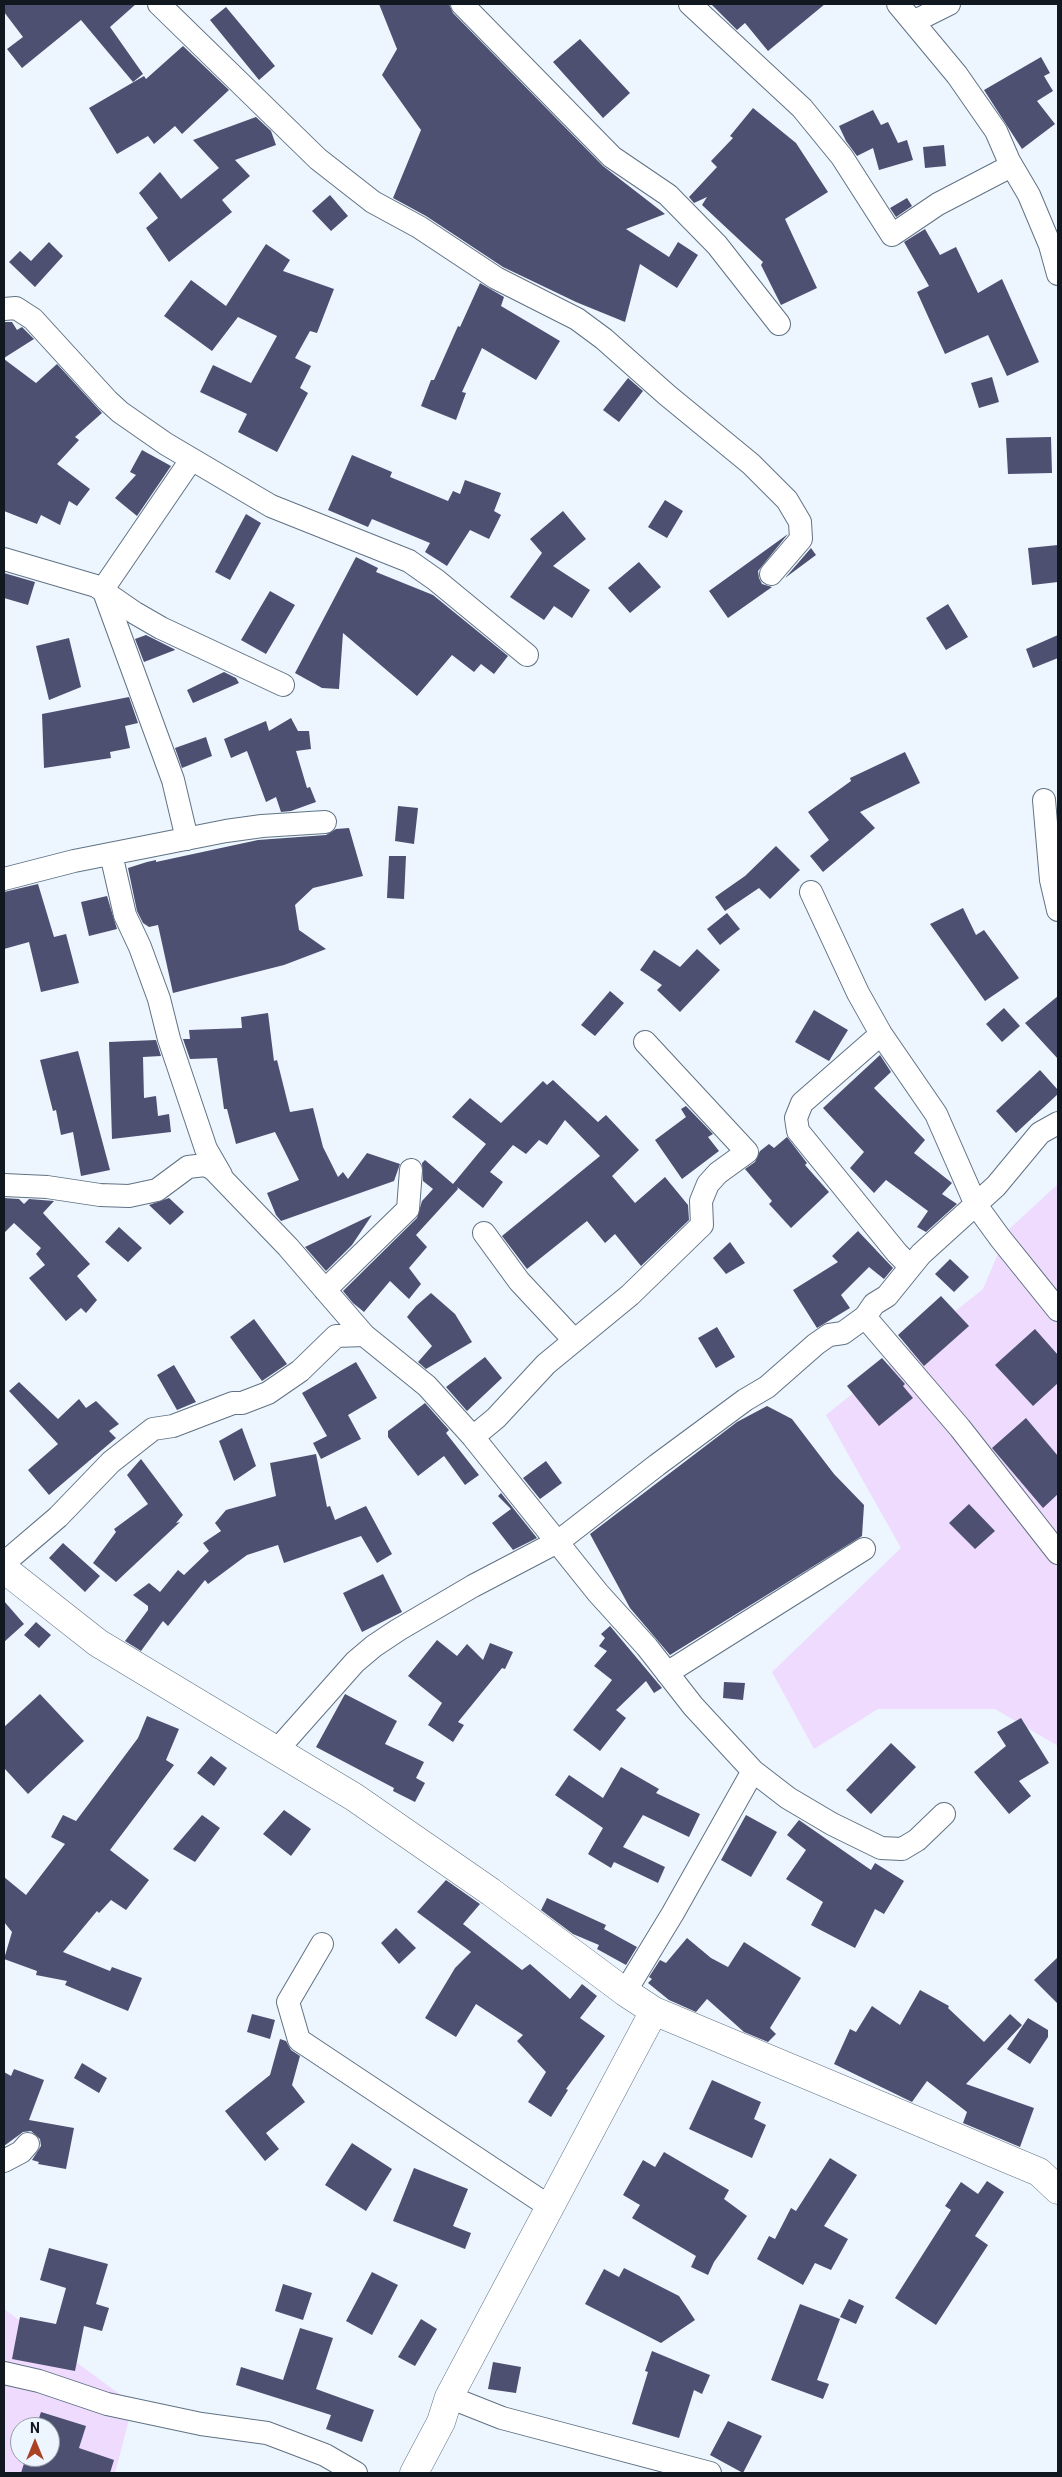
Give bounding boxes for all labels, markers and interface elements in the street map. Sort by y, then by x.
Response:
north arrow [10,2417,60,2467]
text: N [30,2420,40,2436]

